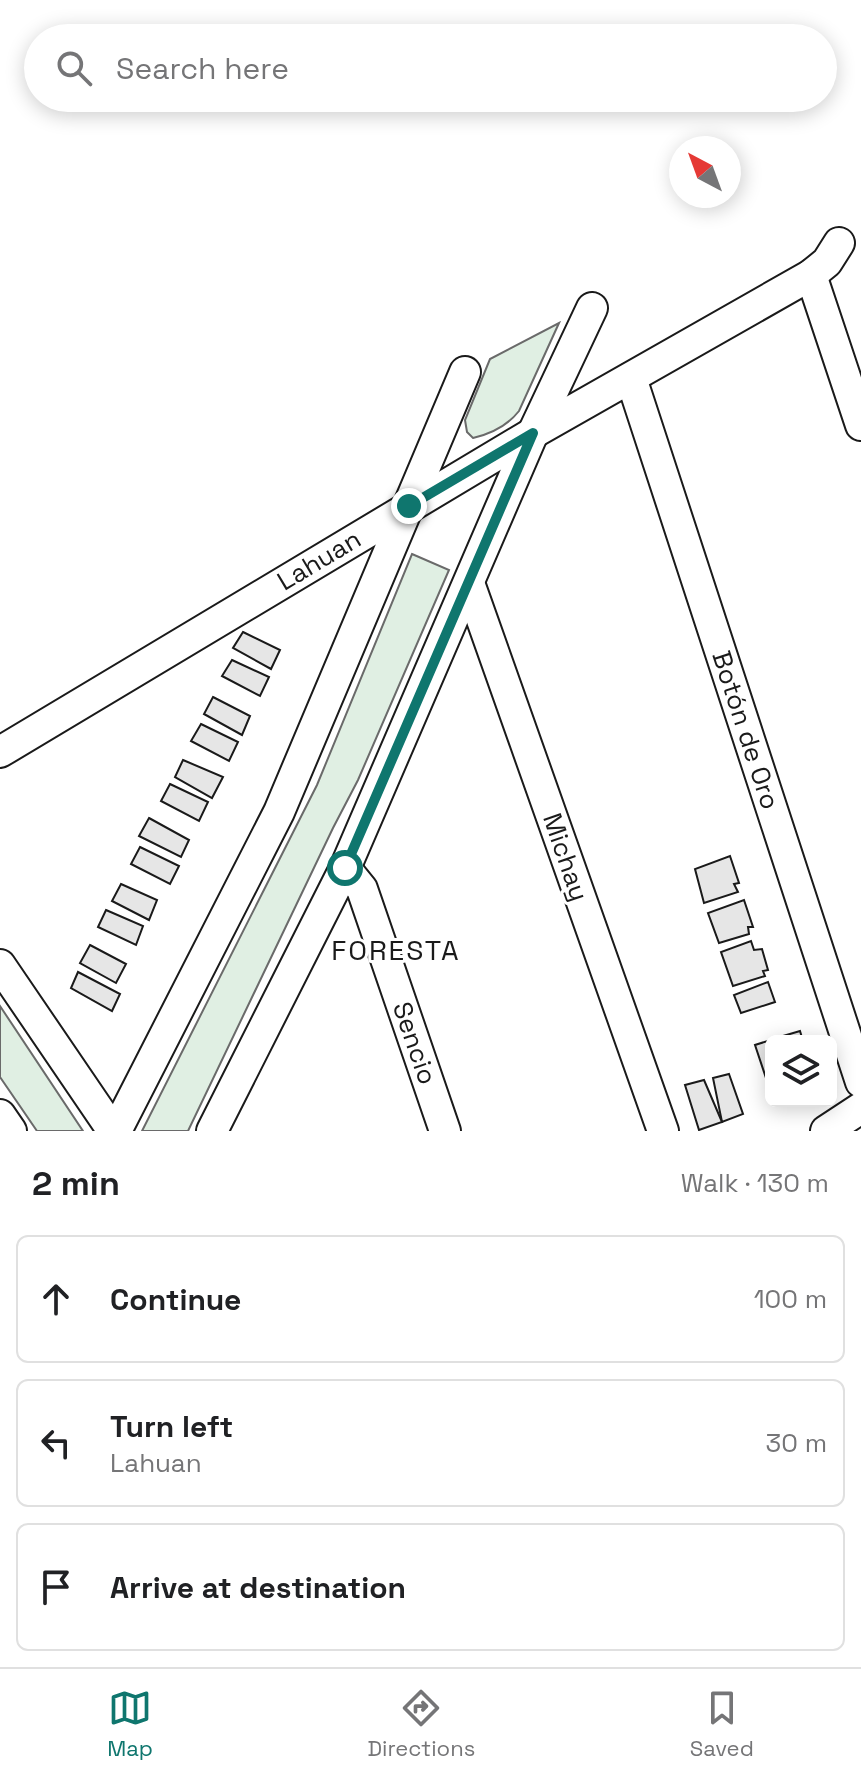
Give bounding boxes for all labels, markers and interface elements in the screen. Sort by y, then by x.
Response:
search box [24,24,837,112]
icon: search [52,46,96,90]
text: Search here [116,49,289,88]
north arrow [669,136,741,208]
route end [391,488,427,524]
street label: Lahuan [271,522,367,598]
street label: Botón de Oro [704,647,788,813]
street label: Michay [535,808,597,906]
route start [327,850,363,886]
district label: FORESTA [331,932,461,968]
street label: Sencio [385,997,445,1089]
map controls [765,1035,837,1107]
button: layers [765,1035,837,1107]
text: 2 min [32,1162,120,1205]
text: Walk · 130 m [681,1166,829,1200]
icon: ahead [34,1277,78,1321]
text: Continue [110,1280,241,1319]
text: 100 m [754,1282,827,1316]
text: Turn left [110,1407,233,1446]
icon: left [34,1421,78,1465]
text: 30 m [766,1426,827,1460]
text: Lahuan [110,1446,202,1480]
icon: arrive [34,1565,78,1609]
text: Arrive at destination [110,1568,406,1607]
tab: Map [107,1686,153,1762]
tab: Directions [367,1686,475,1762]
tab: Saved [690,1686,754,1762]

